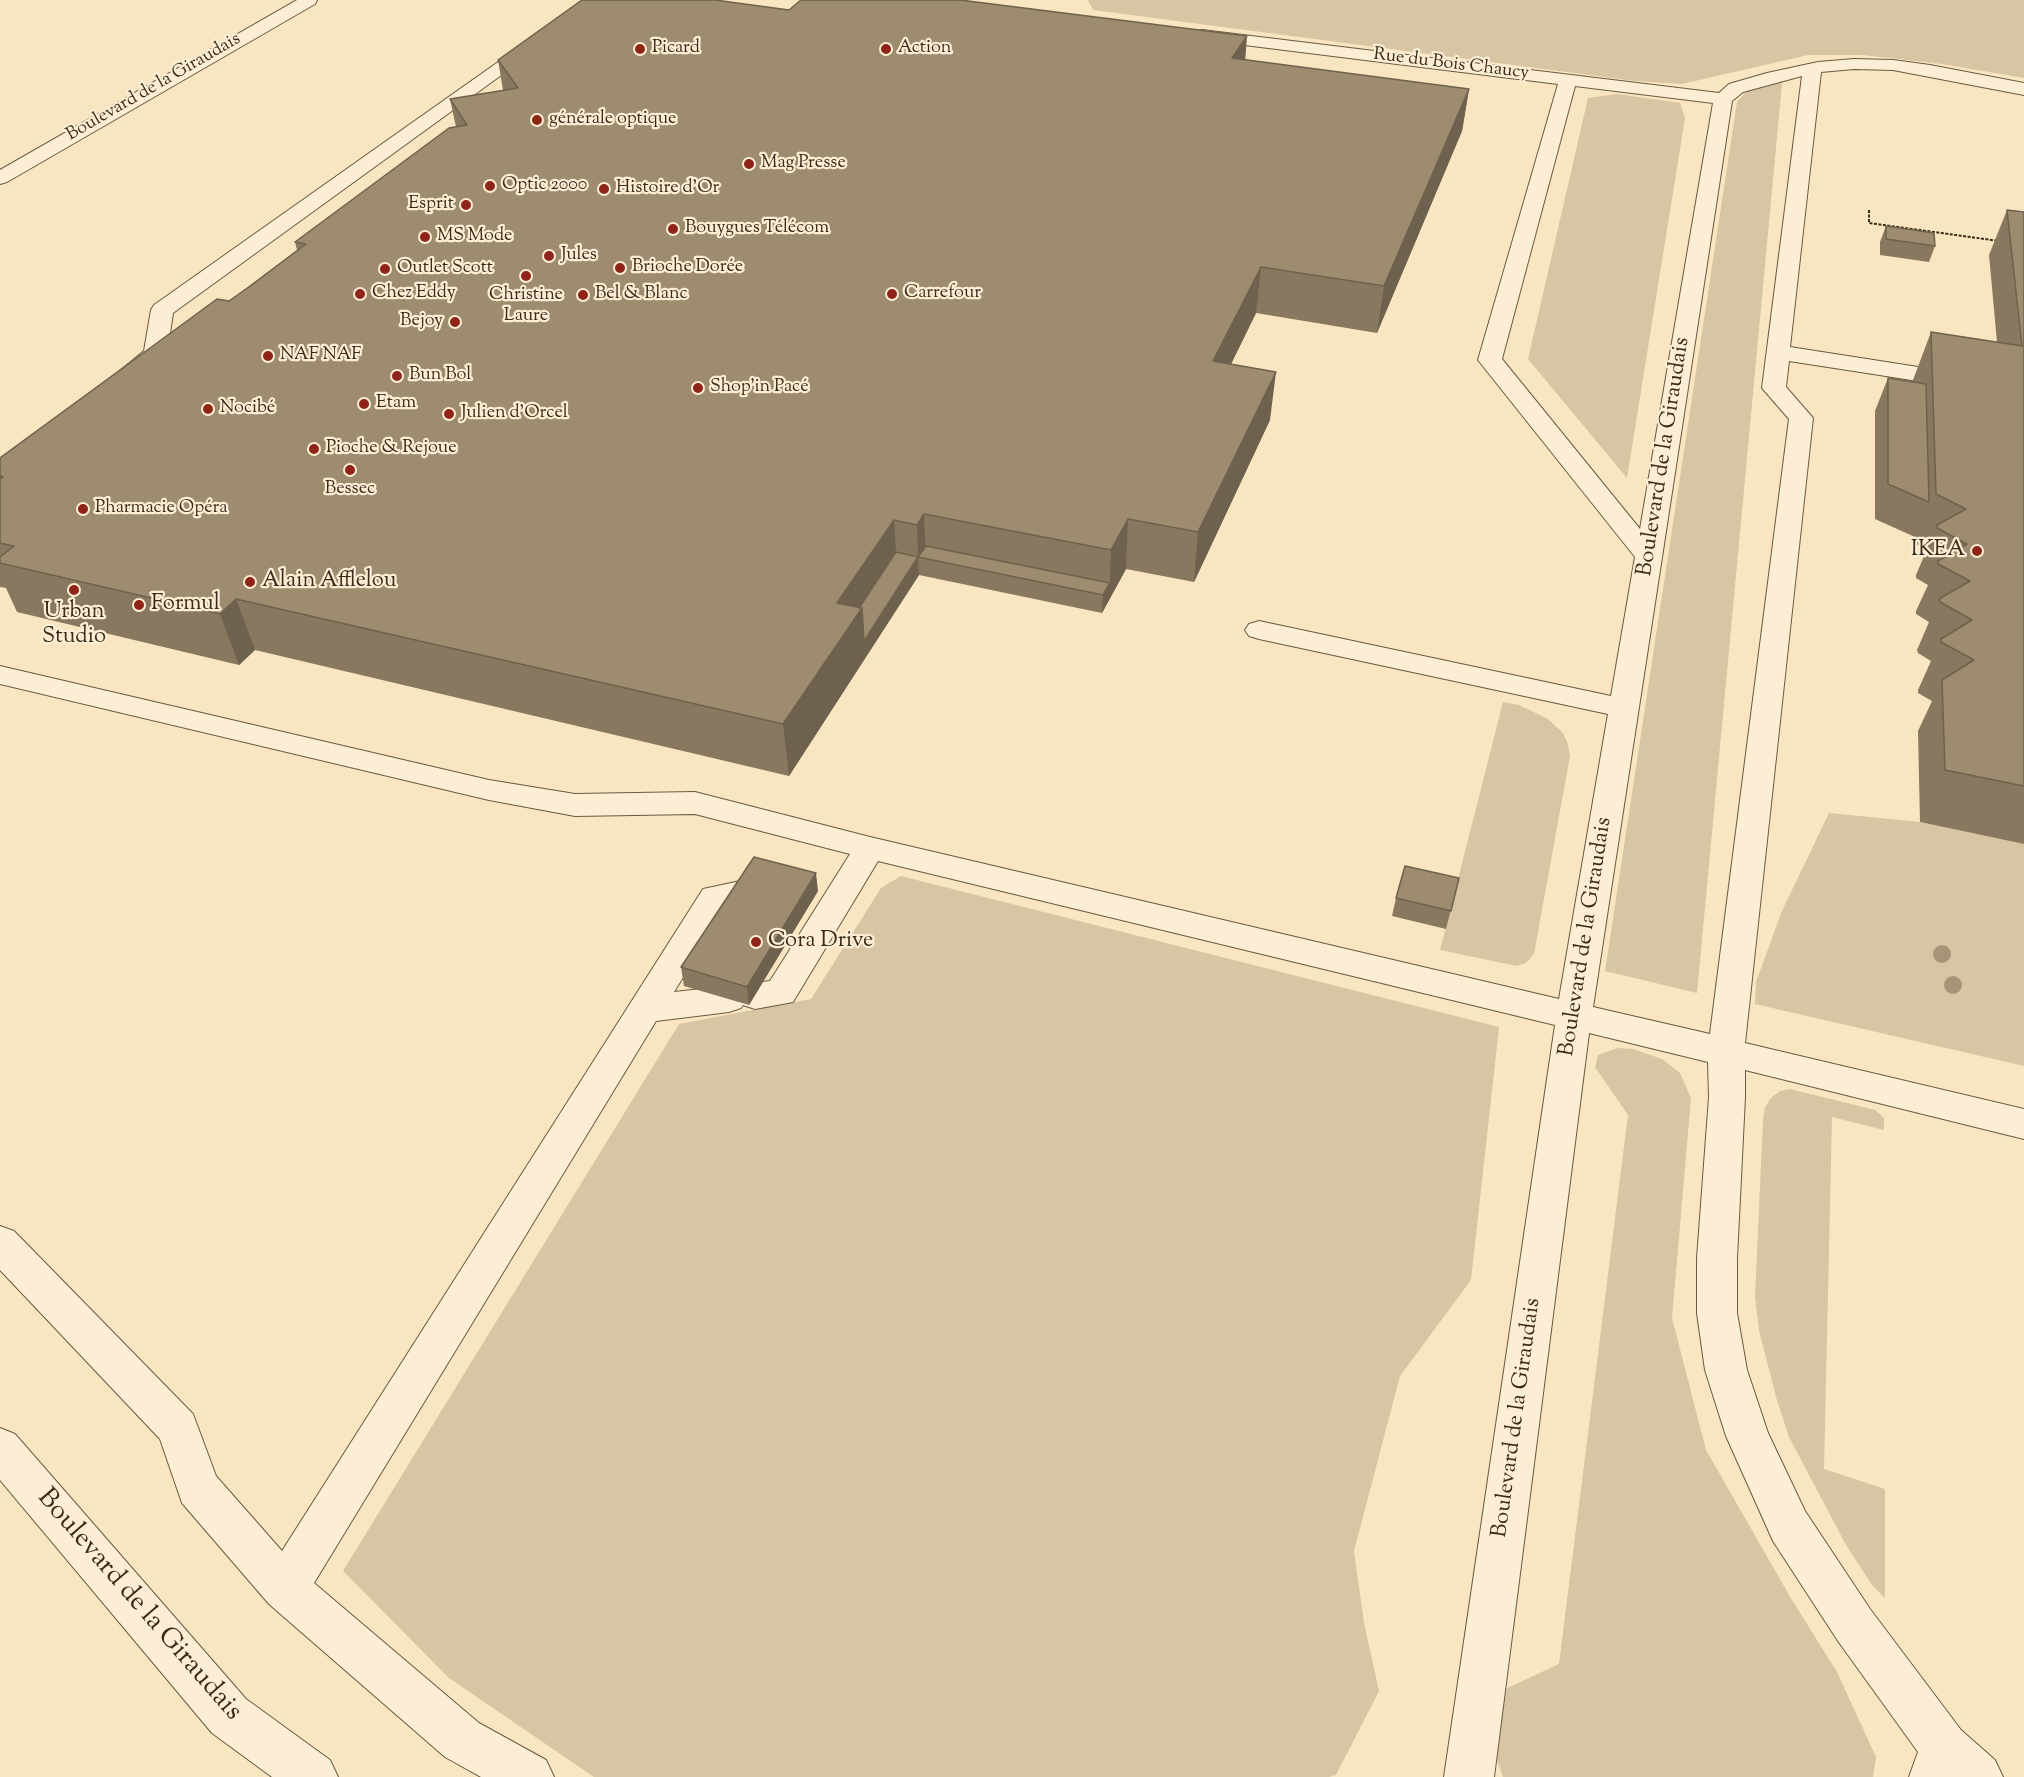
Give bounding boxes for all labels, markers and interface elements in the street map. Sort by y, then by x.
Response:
street label: Boulevard de la Giraudais [63,29,245,147]
place label: Picard [652,38,700,60]
place label: Action [898,38,951,60]
marker: Picard [633,42,647,56]
marker: Action [879,42,893,56]
street label: Rue du Bois Chaucy [1372,45,1530,85]
place label: générale optique [549,109,676,131]
marker: générale optique [530,113,544,127]
place label: Mag Presse [761,153,846,175]
marker: Mag Presse [742,157,756,171]
place label: Optic 2000 [502,175,587,197]
place label: Histoire d'Or [616,178,719,200]
marker: Optic 2000 [483,179,497,193]
marker: Histoire d'Or [597,182,611,196]
place label: Esprit [408,194,454,216]
marker: Esprit [459,198,473,212]
place label: Bouygues Télécom [685,218,829,240]
marker: Bouygues Télécom [666,222,680,236]
place label: MS Mode [437,226,512,248]
marker: MS Mode [418,230,432,244]
place label: Jules [561,245,597,267]
marker: Jules [542,249,556,263]
place label: Brioche Dorée [632,257,743,279]
place label: Outlet Scott [397,258,493,280]
marker: Brioche Dorée [613,261,627,275]
marker: Outlet Scott [378,262,392,276]
marker: Christine Laure [519,269,533,283]
place label: Chez Eddy [372,283,456,305]
place label: Carrefour [904,283,981,305]
place label: Bel & Blanc [595,284,688,306]
place label: Christine Laure [489,285,563,328]
marker: Chez Eddy [353,287,367,301]
marker: Carrefour [885,287,899,301]
marker: Bel & Blanc [576,288,590,302]
place label: Bejoy [400,311,443,333]
marker: Bejoy [448,315,462,329]
street label: Boulevard de la Giraudais [1633,336,1697,578]
place label: NAF NAF [280,345,361,367]
marker: NAF NAF [261,349,275,363]
place label: Bun Bol [409,365,471,387]
marker: Bun Bol [390,369,404,383]
place label: Shop'in Pacé [710,377,809,399]
marker: Shop'in Pacé [691,381,705,395]
place label: Etam [376,393,416,415]
marker: Etam [357,397,371,411]
place label: Nocibé [220,398,275,420]
marker: Nocibé [201,402,215,416]
place label: Julien d'Orcel [461,403,568,425]
marker: Julien d'Orcel [442,407,456,421]
place label: Pioche & Rejoue [326,438,457,460]
marker: Pioche & Rejoue [307,442,321,456]
marker: Bessec [343,463,357,477]
place label: Bessec [325,479,375,501]
place label: Pharmacie Opéra [95,498,228,520]
marker: Pharmacie Opéra [76,502,90,516]
place label: IKEA [1911,538,1965,564]
marker: IKEA [1970,544,1984,558]
place label: Alain Afflelou [262,569,396,595]
marker: Alain Afflelou [243,575,257,589]
marker: Urban Studio [67,583,81,597]
place label: Formul [151,592,220,618]
marker: Formul [132,598,146,612]
place label: Urban Studio [42,600,106,652]
street label: Boulevard de la Giraudais [1555,816,1619,1058]
place label: Cora Drive [768,929,873,955]
marker: Cora Drive [749,935,763,949]
street label: Boulevard de la Giraudais [1488,1297,1548,1539]
street label: Boulevard de la Giraudais [29,1483,247,1729]

